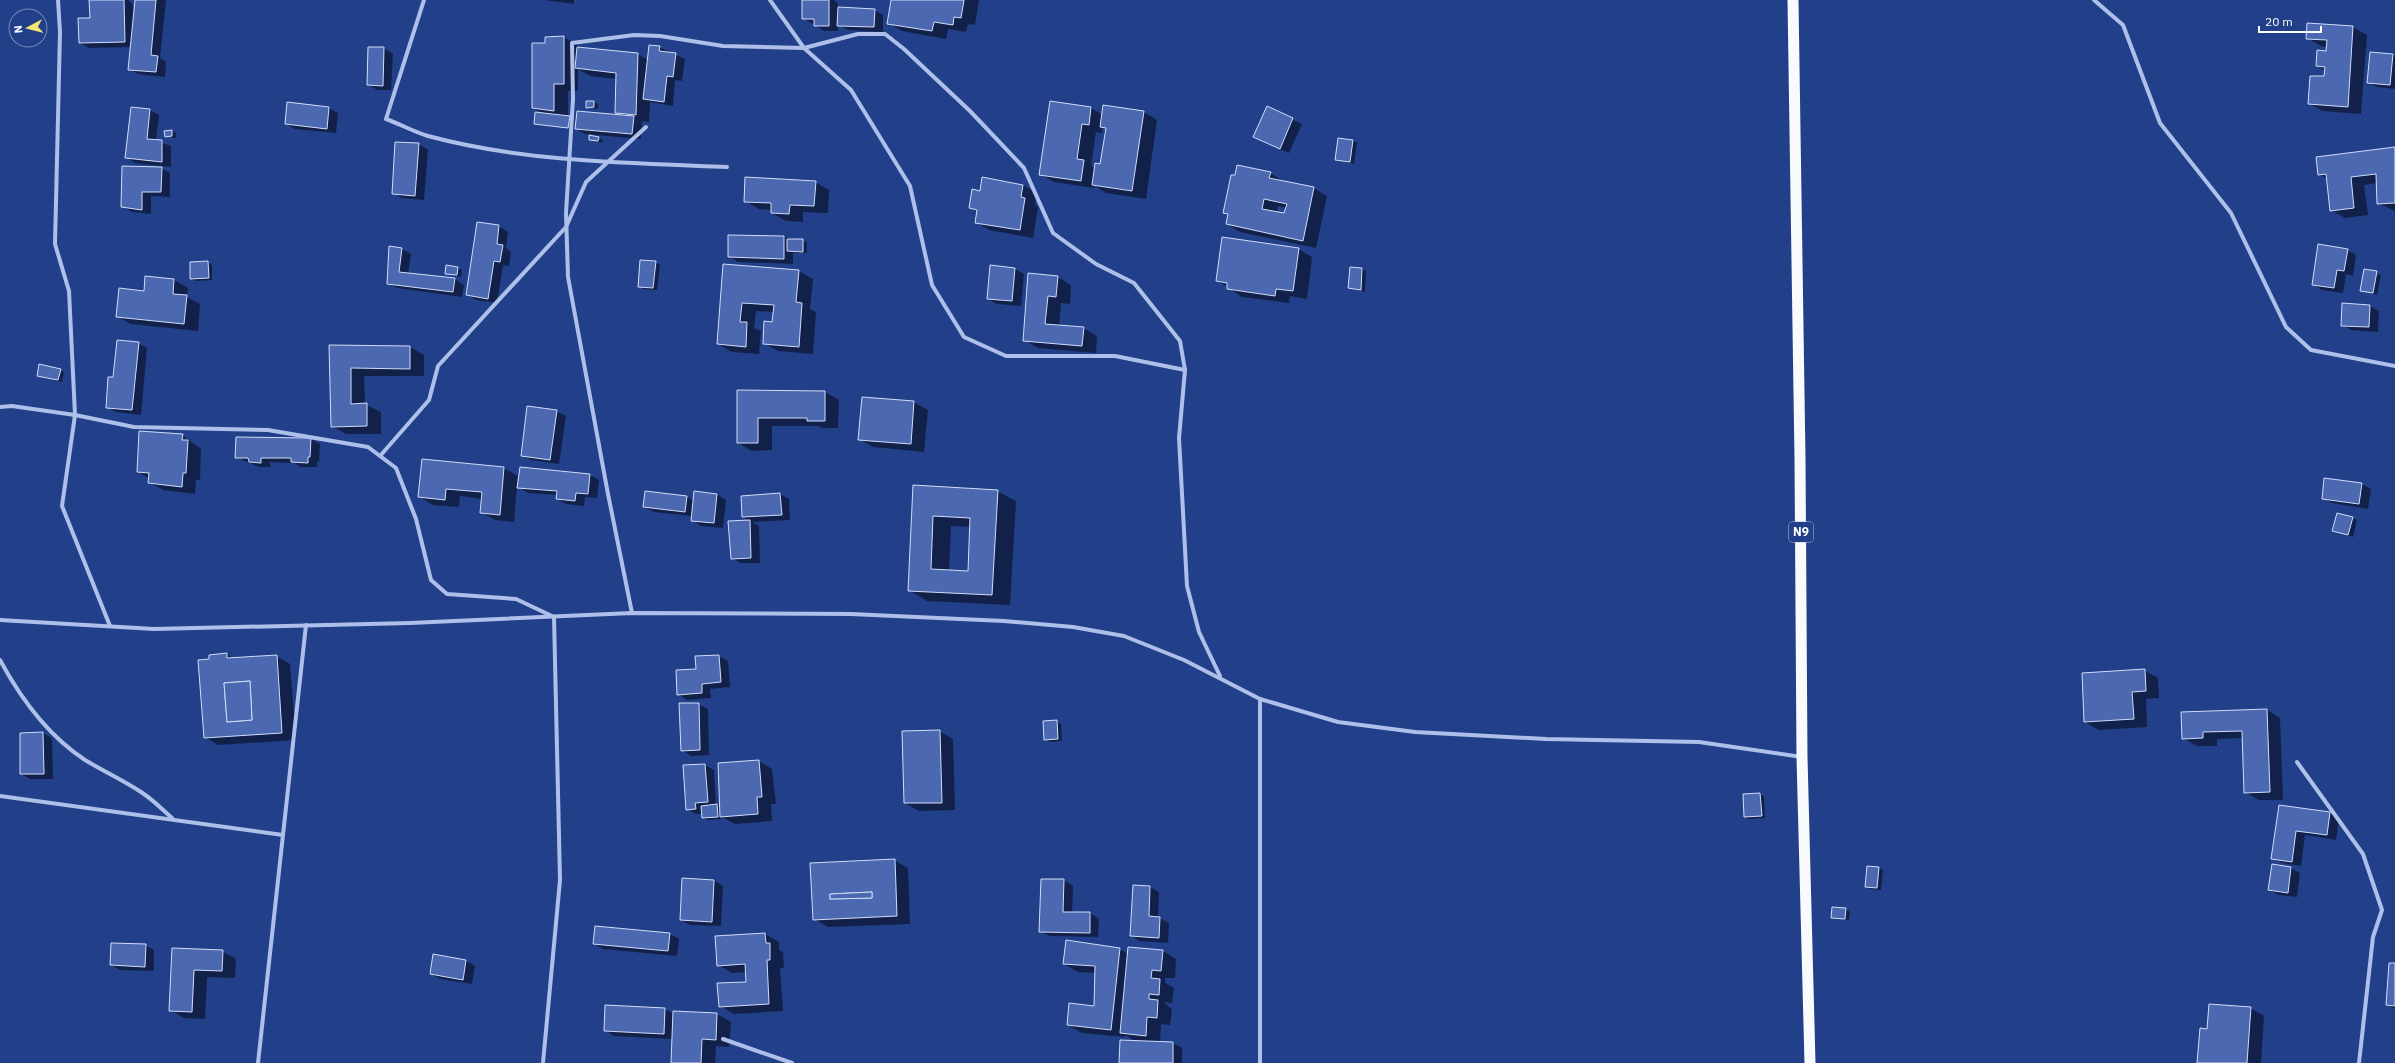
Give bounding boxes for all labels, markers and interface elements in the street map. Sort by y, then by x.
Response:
north arrow [8,8,48,48]
scale bar [2259,8,2321,34]
text: 20 m [2265,14,2293,29]
text: N [11,24,26,34]
road number: N9 [1789,522,1813,542]

